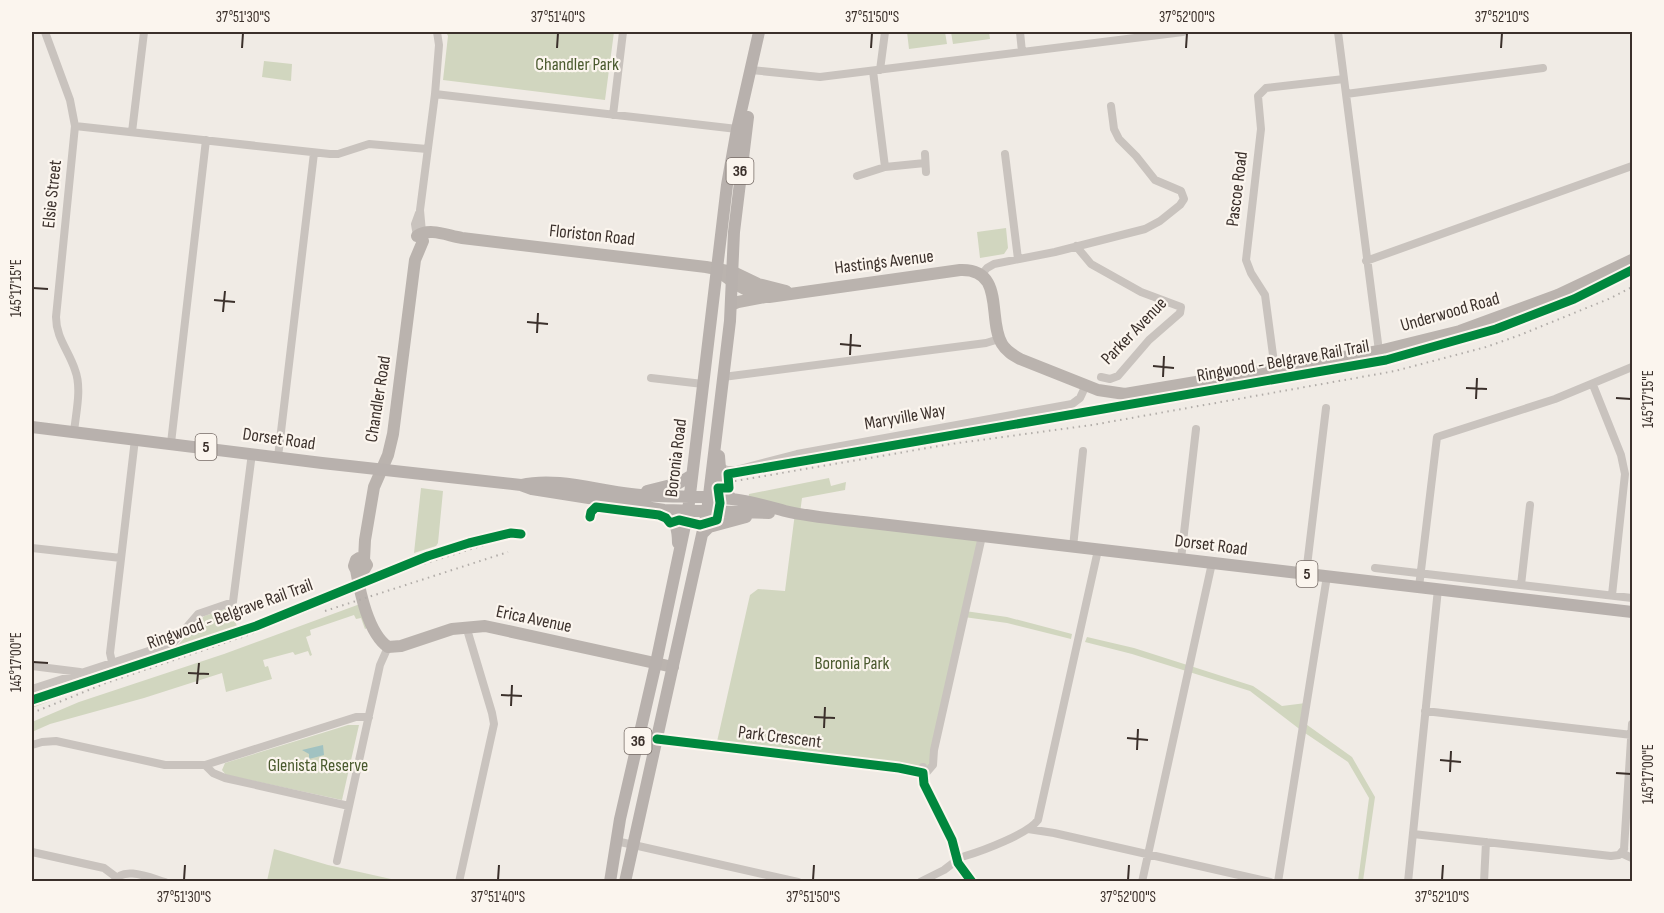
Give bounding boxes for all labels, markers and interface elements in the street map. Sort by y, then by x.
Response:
text: 37°51'30"S [216,8,270,27]
text: 37°51'40"S [531,8,585,27]
text: 37°51'50"S [845,8,899,27]
text: 37°52'00"S [1159,8,1215,27]
text: 37°52'10"S [1475,8,1529,27]
park label: Chandler Park [535,54,619,75]
street label: Pascoe Road [1222,150,1252,228]
street label: Elsie Street [38,158,66,229]
road number: 36 [726,158,754,184]
street label: Floriston Road [548,220,636,250]
street label: Hastings Avenue [833,246,935,278]
text: 145°17'15"E [7,259,26,317]
street label: Underwood Road [1398,288,1502,336]
street label: Parker Avenue [1097,293,1171,369]
street label: Ringwood - Belgrave Rail Trail [1195,335,1371,387]
street label: Chandler Road [361,354,395,444]
text: 145°17'15"E [1639,370,1658,428]
street label: Maryville Way [863,400,947,434]
street label: Boronia Road [661,418,691,498]
street label: Dorset Road [241,424,317,454]
road number: 5 [196,434,216,460]
street label: Dorset Road [1173,530,1249,560]
road number: 5 [1296,561,1318,587]
street label: Ringwood - Belgrave Rail Trail [144,574,316,654]
street label: Erica Avenue [494,601,574,637]
text: 145°17'00"E [7,632,26,692]
park label: Boronia Park [814,653,890,674]
street label: Park Crescent [737,721,824,753]
road number: 36 [624,728,652,754]
text: 145°17'00"E [1639,744,1658,804]
park label: Glenista Reserve [268,755,368,776]
text: 37°51'30"S [157,888,211,907]
text: 37°51'40"S [471,888,525,907]
text: 37°51'50"S [786,888,840,907]
text: 37°52'00"S [1100,888,1156,907]
text: 37°52'10"S [1415,888,1469,907]

